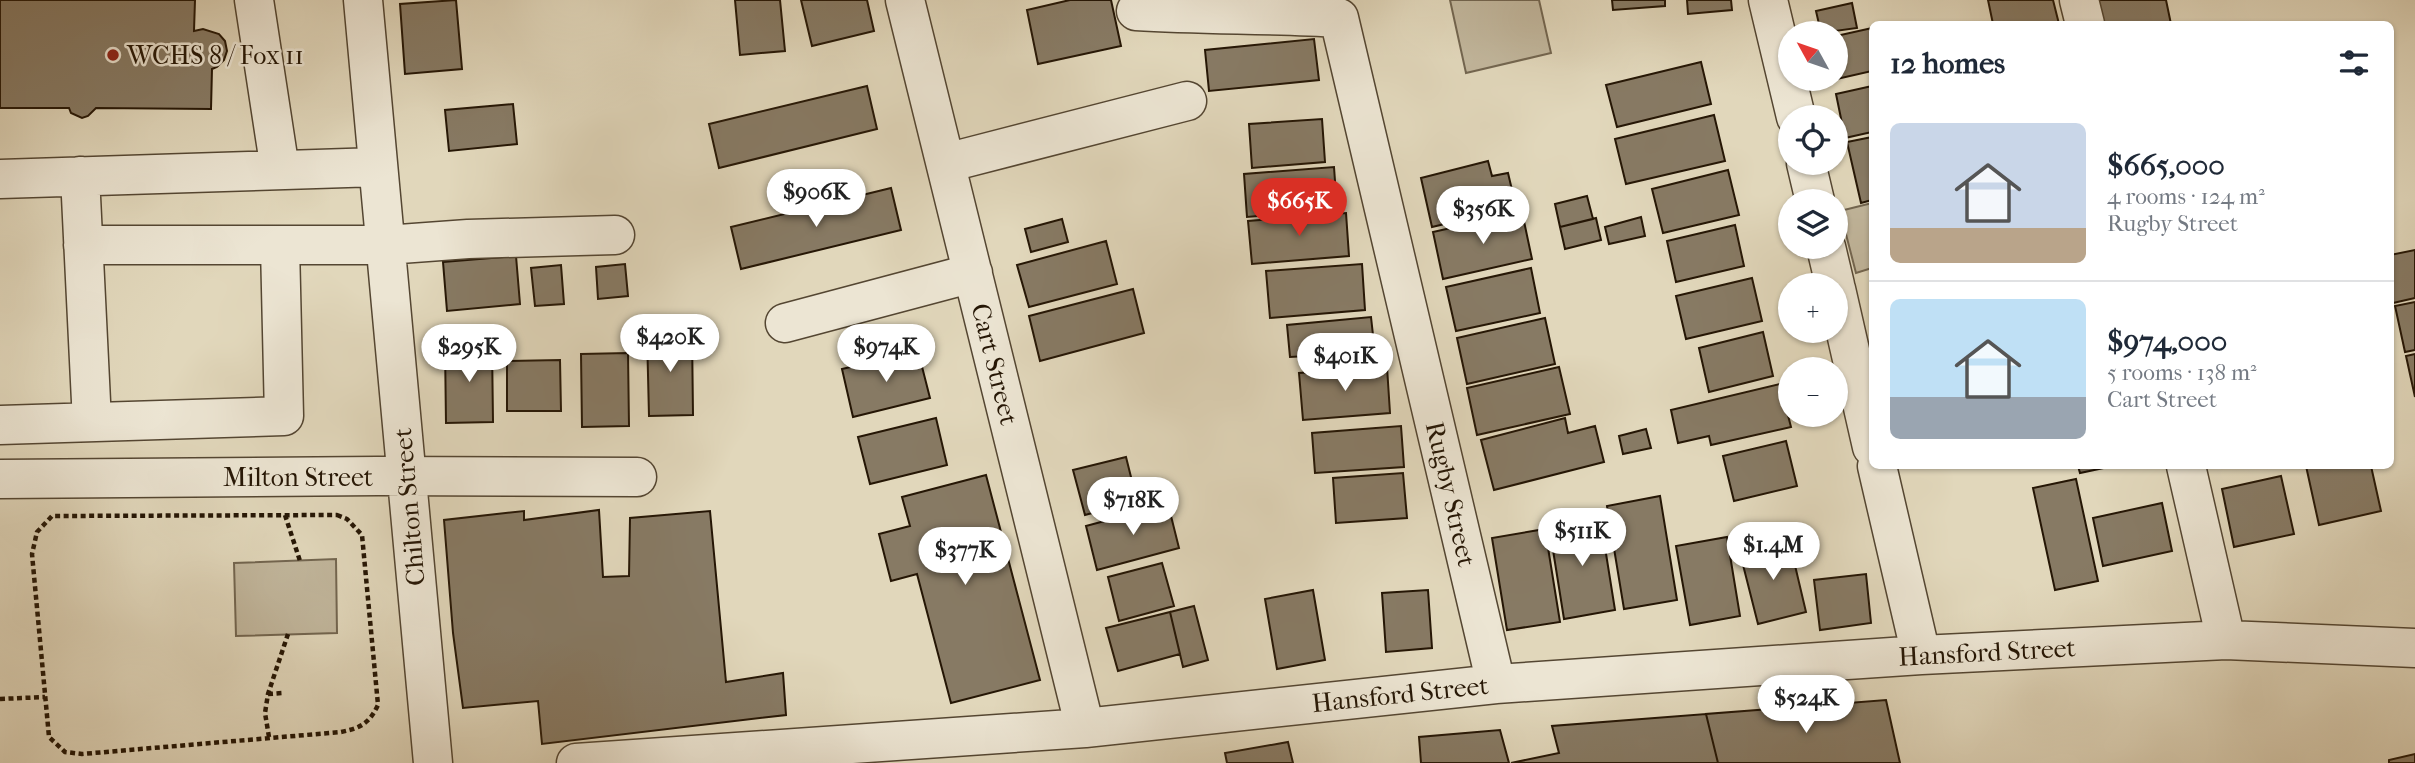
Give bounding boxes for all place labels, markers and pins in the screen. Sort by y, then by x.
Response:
place label: WCHS 8 / Fox 11 [126,40,304,71]
marker: WCHS 8 / Fox 11 [105,47,121,63]
pin: $906K [767,170,865,229]
pin: $665K [1250,178,1348,238]
pin: $356K [1434,187,1532,246]
pin: $420K [621,314,719,374]
pin: $295K [420,324,518,384]
pin: $974K [837,324,935,384]
pin: $401K [1296,334,1394,393]
pin: $718K [1084,477,1182,537]
pin: $511K [1533,508,1631,568]
pin: $1.4M [1724,522,1822,582]
pin: $377K [916,528,1014,587]
pin: $524K [1757,676,1855,735]

